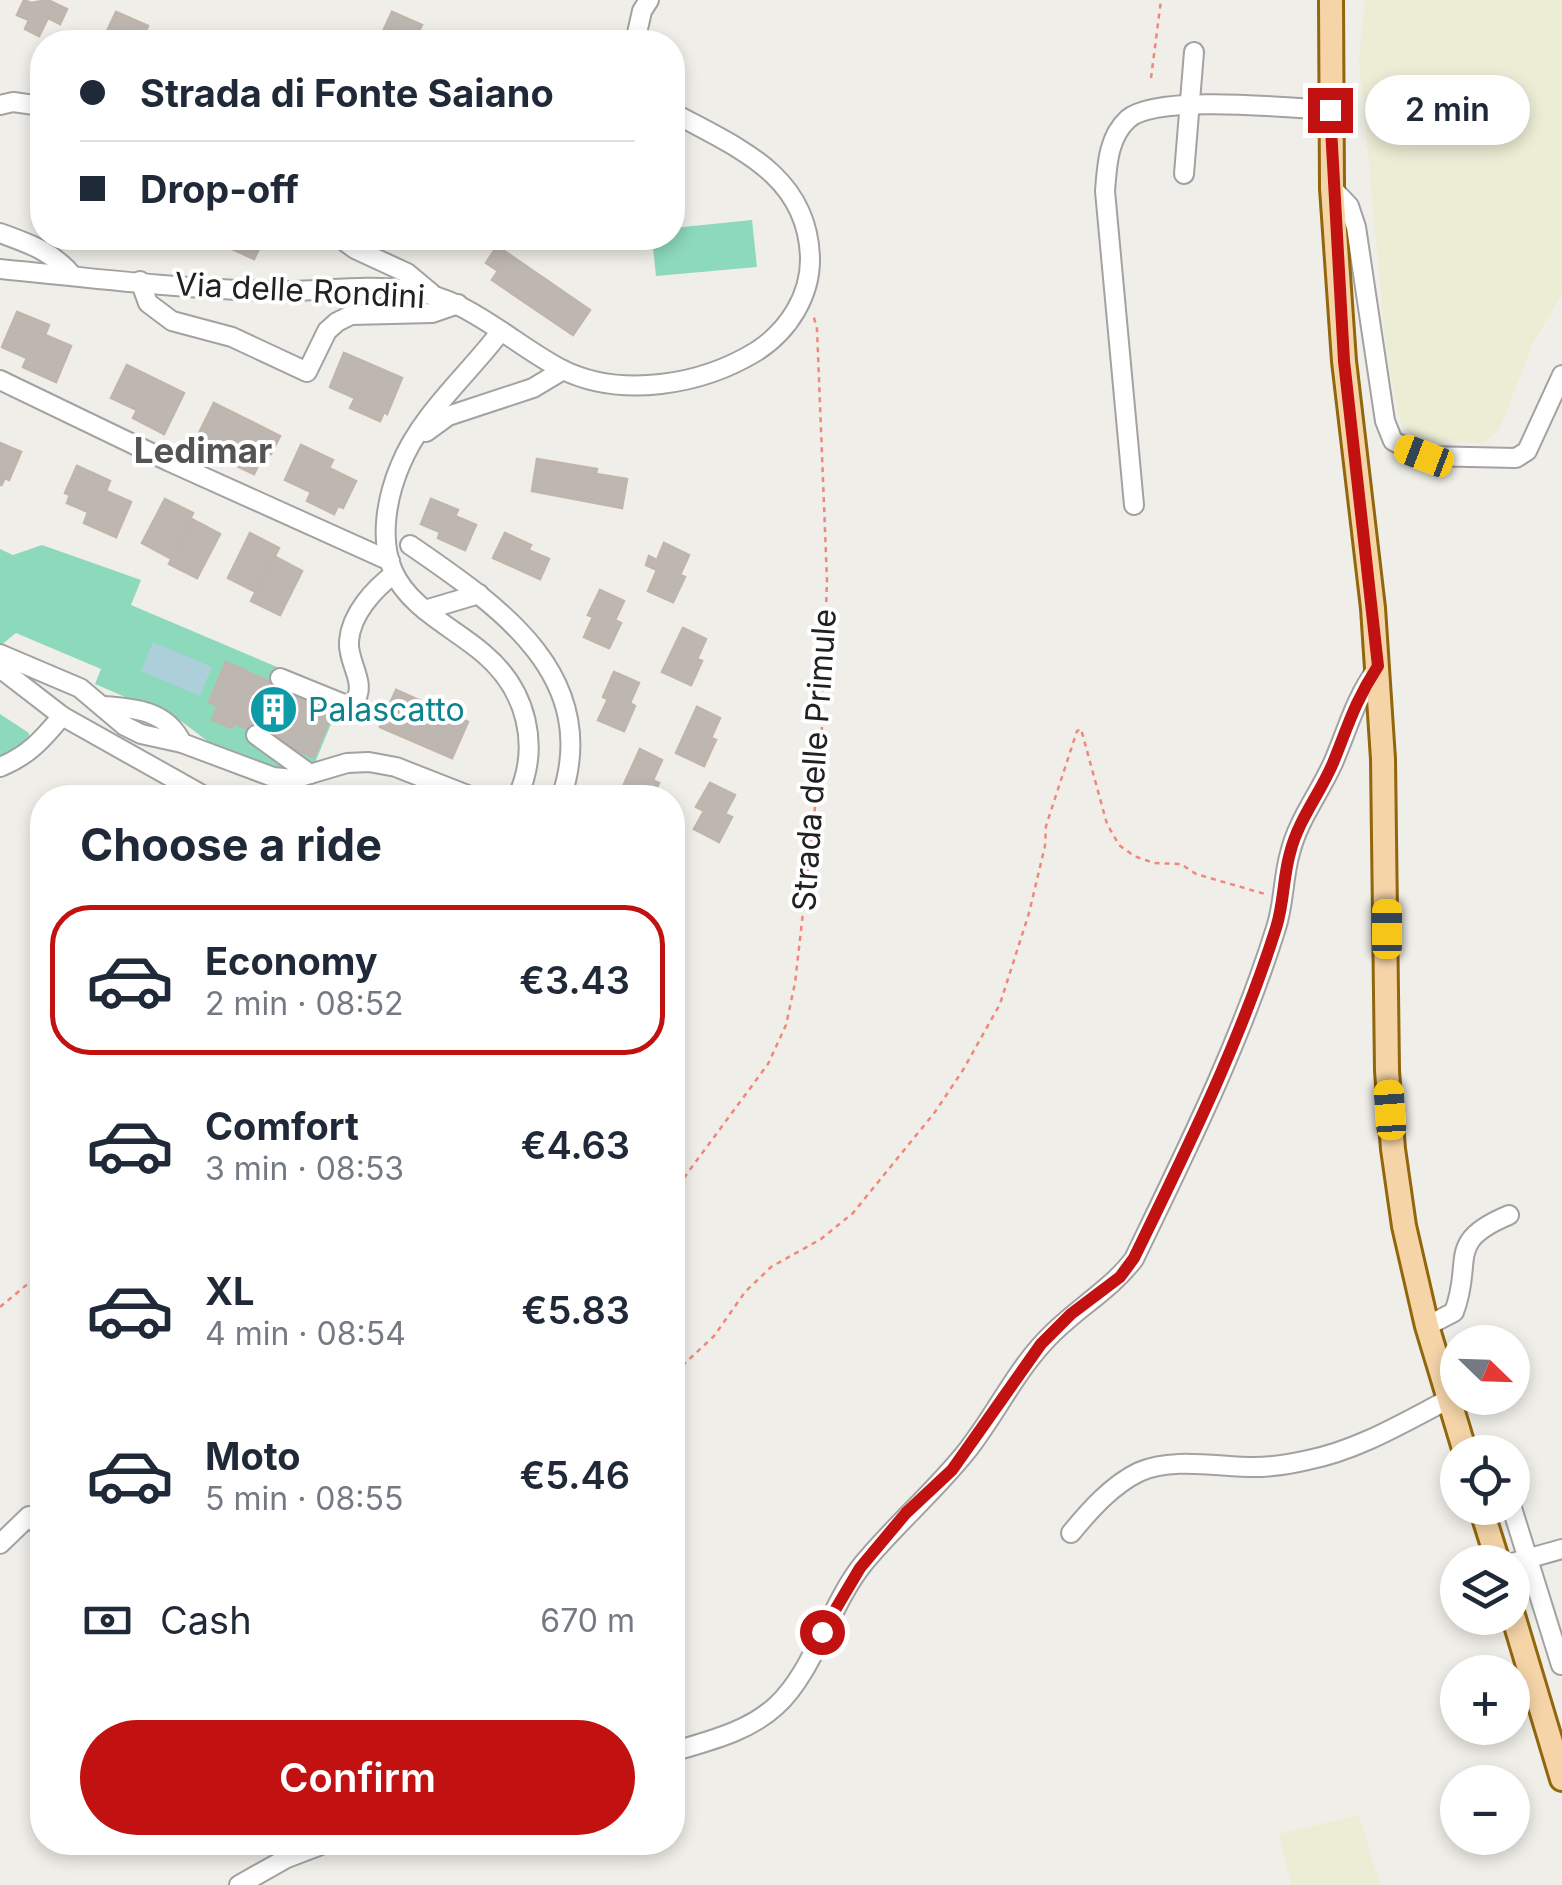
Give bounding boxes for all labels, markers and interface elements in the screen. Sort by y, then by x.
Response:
text: Strada di Fonte Saiano [140,70,554,116]
callout: 2 min [1365,75,1530,145]
route end [1308,88,1353,133]
text: 2 min [1405,90,1490,129]
text: Drop-off [140,166,299,212]
street label: Via delle Rondini [174,264,426,316]
district label: Ledimar [134,429,272,471]
car [1391,431,1457,481]
street label: Strada delle Primule [784,607,844,913]
building icon: Palascatto [247,683,299,735]
place label: Palascatto [308,690,465,729]
text: Choose a ride [80,817,382,872]
car [1372,899,1402,959]
icon: car [85,935,175,1025]
text: Economy [205,938,378,984]
text: €3.43 [519,957,630,1003]
text: 2 min · 08:52 [205,984,404,1023]
car [1373,1079,1407,1141]
icon: car [85,1100,175,1190]
text: Comfort [205,1103,359,1149]
text: €4.63 [521,1122,630,1168]
text: 3 min · 08:53 [205,1149,404,1188]
icon: car [85,1265,175,1355]
text: XL [205,1268,255,1314]
text: €5.83 [522,1287,630,1333]
text: 4 min · 08:54 [205,1314,406,1353]
north arrow [1440,1325,1530,1415]
map controls [1440,1325,1530,1855]
icon: car [85,1430,175,1520]
text: Moto [205,1433,301,1479]
button: locate [1440,1435,1530,1525]
text: €5.46 [520,1452,630,1498]
text: 5 min · 08:55 [205,1479,403,1518]
button: layers [1440,1545,1530,1635]
icon: cash [80,1593,135,1648]
text: Cash [160,1597,252,1643]
text: 670 m [540,1601,635,1640]
route start [800,1610,845,1655]
button: + [1440,1655,1530,1745]
button: Confirm [80,1720,635,1835]
button: − [1440,1765,1530,1855]

